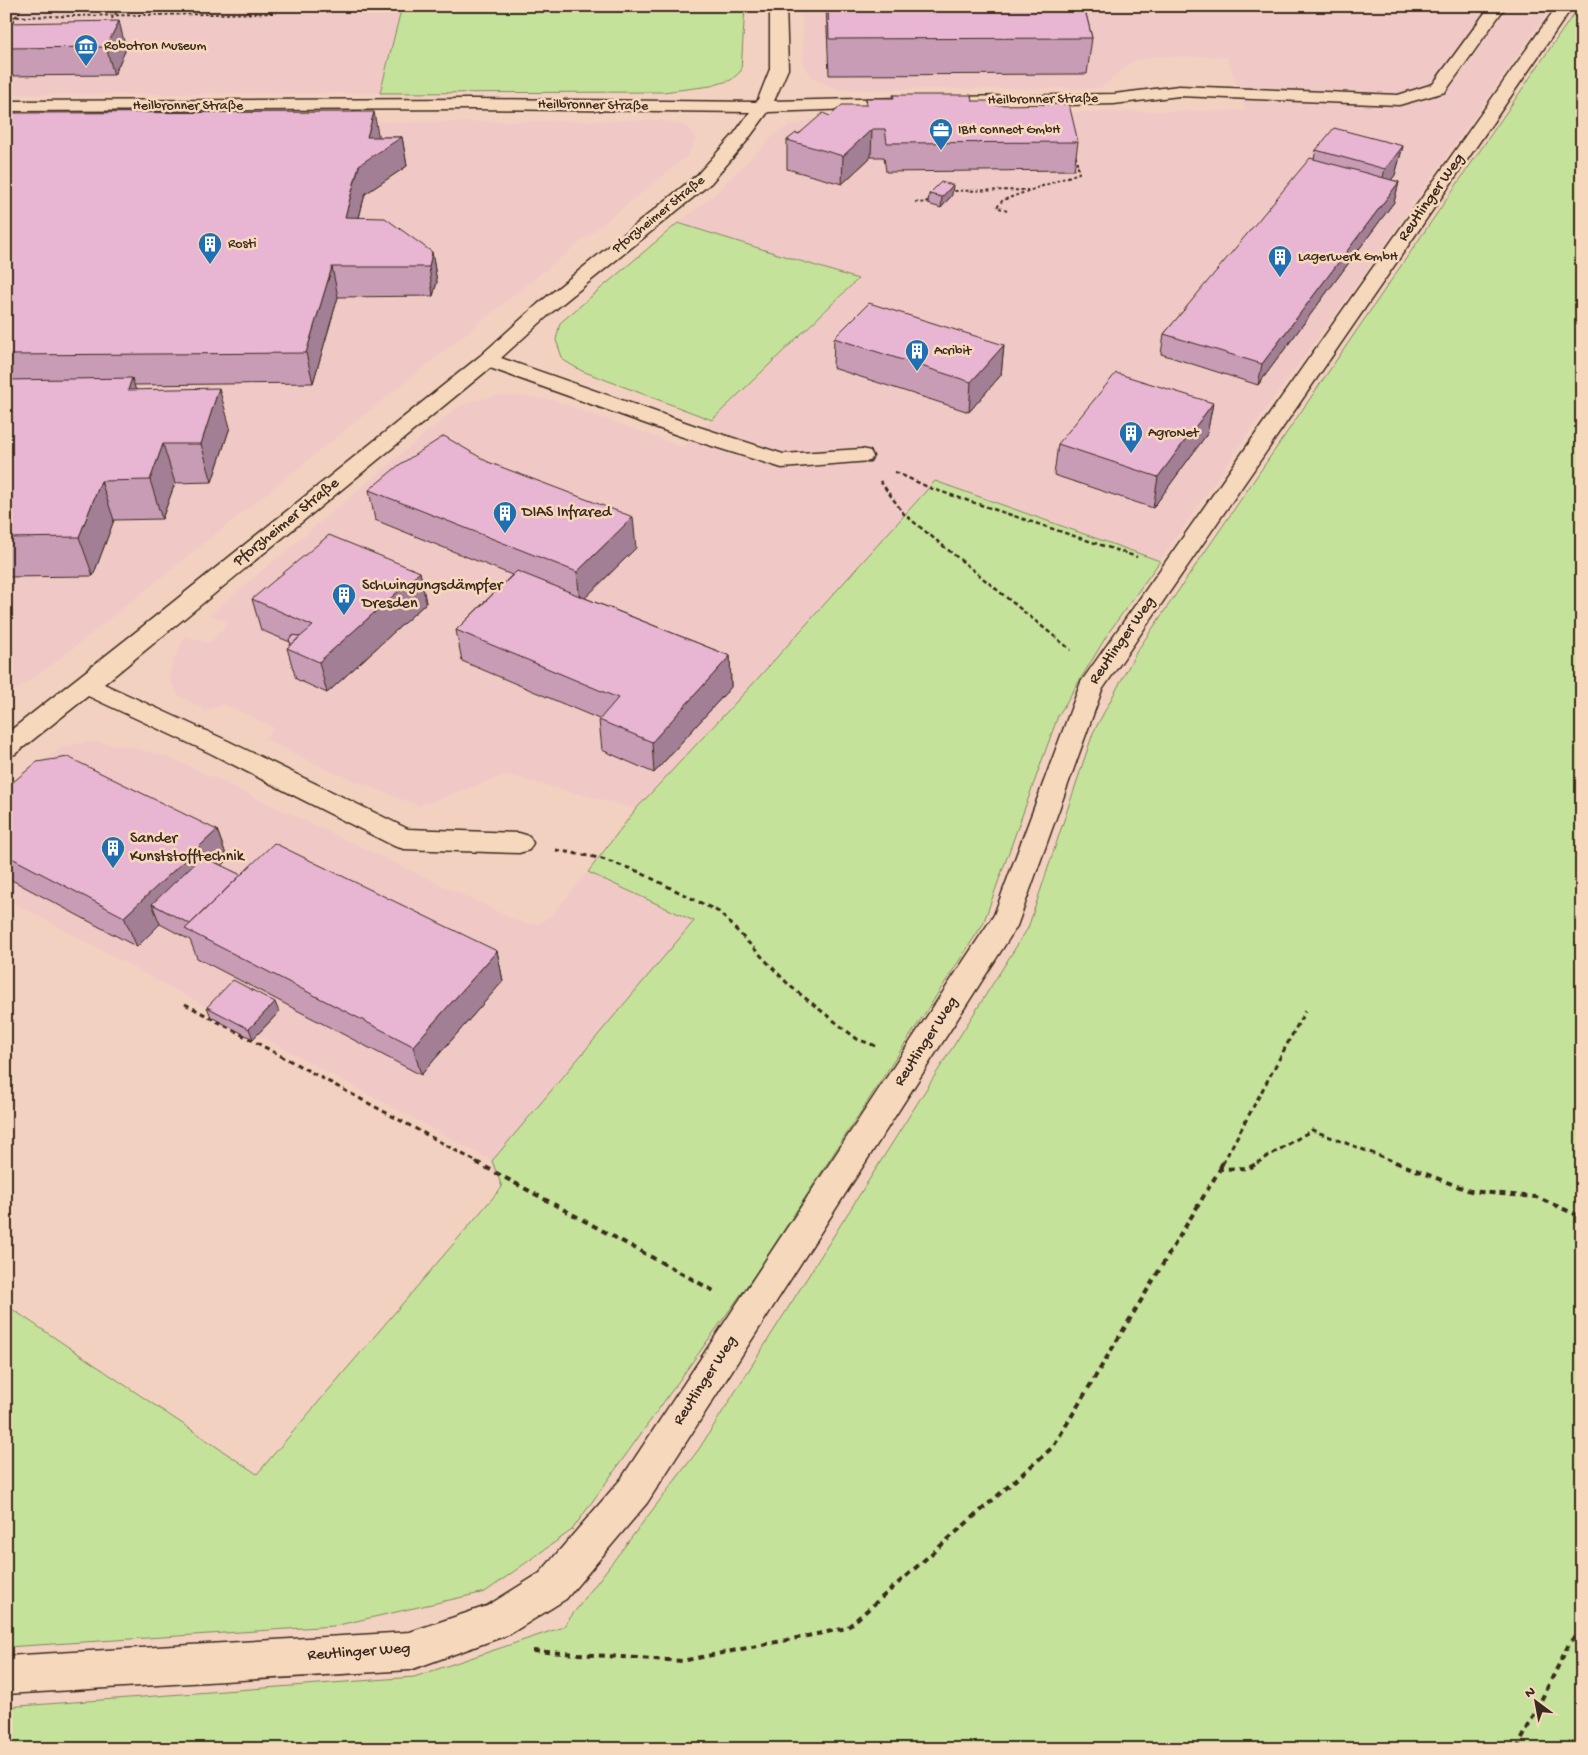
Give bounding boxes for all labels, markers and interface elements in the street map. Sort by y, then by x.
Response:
museum icon: Robotron Museum [73,33,99,67]
place label: Robotron Museum [104,38,206,55]
street label: Heilbronner Straße [988,91,1099,109]
street label: Heilbronner Straße [538,97,649,115]
street label: Heilbronner Straße [133,98,244,115]
office icon: IBH connect GmbH [928,117,954,151]
place label: IBH connect GmbH [958,122,1061,139]
street label: Reutlinger Weg [1395,150,1469,246]
street label: Pforzheimer Straße [608,172,709,258]
building icon: Rosti [197,231,223,265]
place label: Rosti [228,236,257,253]
building icon: Lagerwerk GmbH [1267,244,1293,278]
place label: Lagerwerk GmbH [1298,249,1399,266]
building icon: Acribit [904,338,930,372]
place label: Acribit [934,343,972,360]
building icon: AgroNet [1118,420,1144,454]
place label: AgroNet [1148,425,1200,442]
street label: Pforzheimer Straße [229,474,344,572]
building icon: DIAS Infrared [492,500,518,534]
place label: DIAS Infrared [521,504,613,523]
place label: Schwingungsdämpfer Dresden [361,577,504,614]
building icon: Schwingungsdämpfer Dresden [331,582,357,616]
street label: Reutlinger Weg [1086,593,1160,689]
place label: Sander Kunststofftechnik [130,830,246,867]
building icon: Sander Kunststofftechnik [100,835,126,869]
street label: Reutlinger Weg [891,994,963,1090]
street label: Reutlinger Weg [670,1333,742,1429]
street label: Reutlinger Weg [307,1640,411,1666]
north arrow [1510,1678,1560,1728]
text: N [1522,1683,1539,1703]

